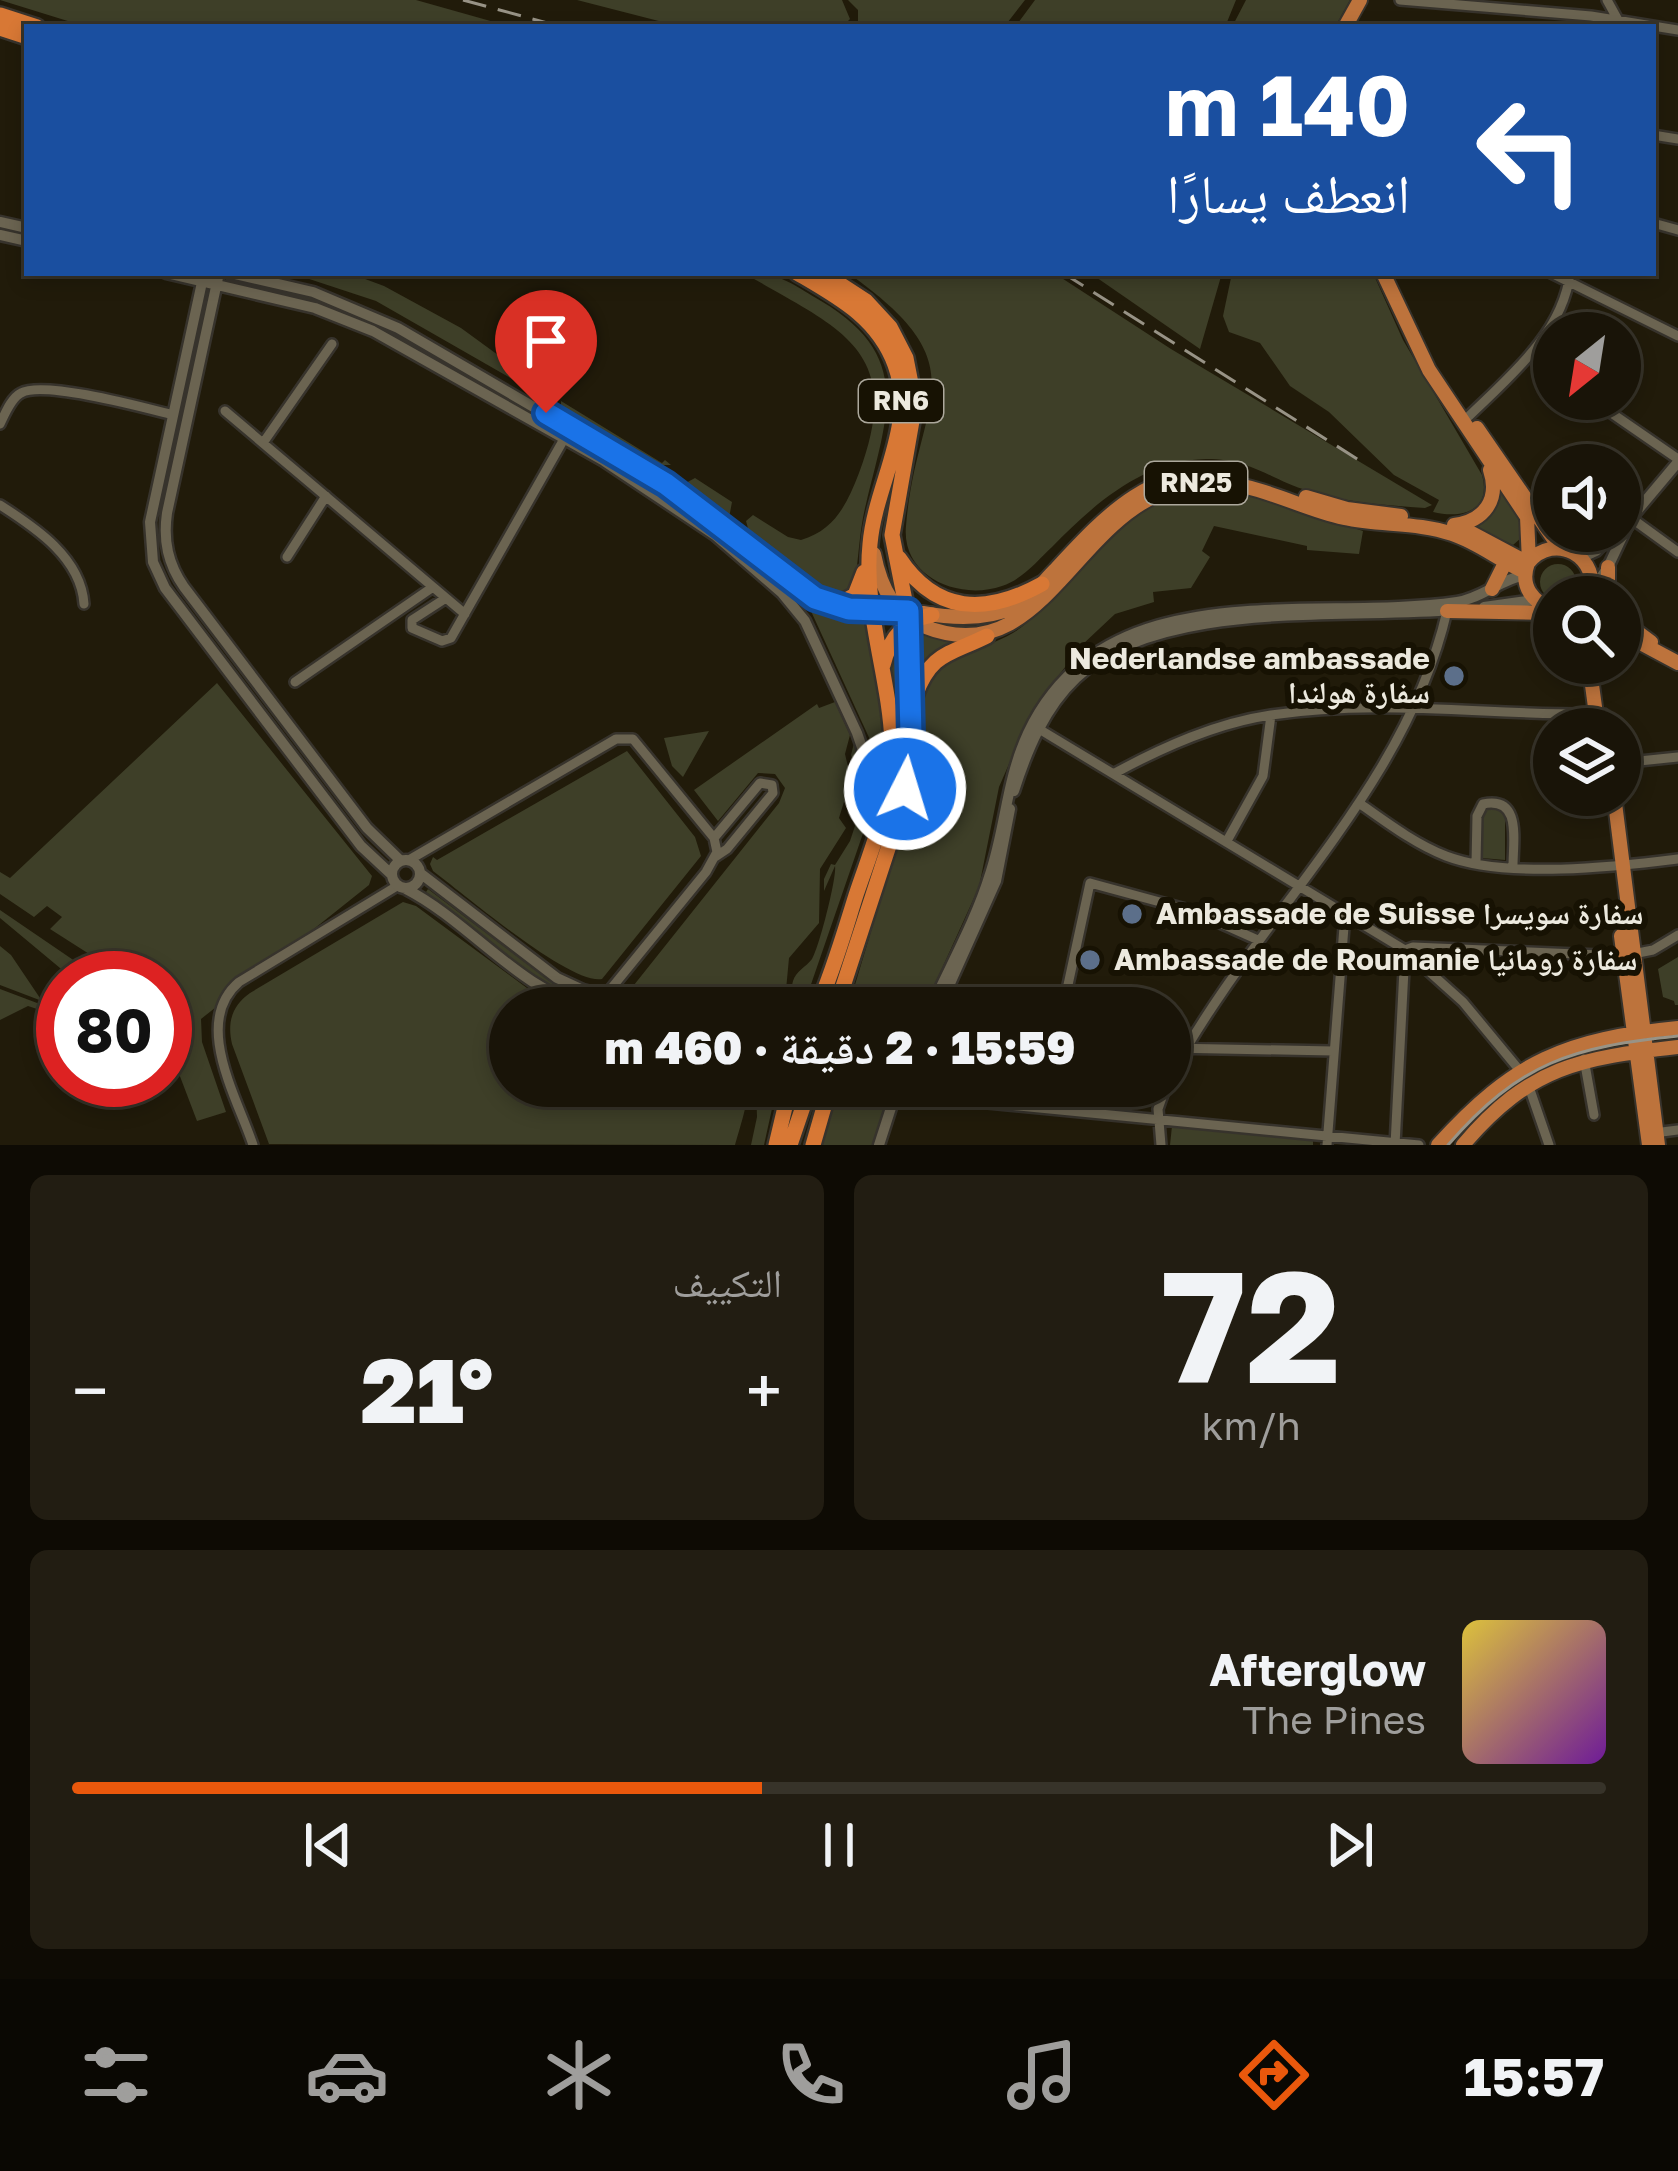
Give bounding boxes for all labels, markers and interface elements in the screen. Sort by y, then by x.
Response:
text: 140 m [1165,54,1410,154]
icon: left [1452,72,1608,228]
text: انعطف يسارًا [1167,160,1410,225]
pin [495,290,597,413]
icon: arrive [513,308,579,374]
north arrow [1533,312,1641,420]
map controls [1533,312,1641,816]
road number: RN6 [859,380,943,422]
button: sound [1533,444,1641,552]
road number: RN25 [1145,462,1247,504]
button: search [1533,576,1641,684]
place label: Nederlandse ambassade سفارة هولندا [1069,640,1430,710]
marker: Nederlandse ambassade سفارة هولندا [1441,663,1467,689]
button: layers [1533,708,1641,816]
position arrow [842,726,968,852]
place label: Ambassade de Suisse سفارة سويسرا [1156,895,1643,931]
marker: Ambassade de Suisse سفارة سويسرا [1119,901,1145,927]
place label: Ambassade de Roumanie سفارة رومانيا [1114,941,1637,977]
marker: Ambassade de Roumanie سفارة رومانيا [1077,947,1103,973]
speed limit sign: 80 [36,951,192,1107]
text: 15:59 · 2 دقيقة · 460 m [605,1020,1075,1074]
text: 72 [1161,1230,1341,1417]
text: التكييف [673,1259,782,1306]
text: 21° [361,1335,493,1443]
text: − [72,1350,108,1430]
text: + [746,1350,782,1430]
text: km/h [1201,1402,1301,1449]
text: Afterglow [1209,1642,1426,1696]
text: The Pines [1242,1696,1426,1743]
icon: previous [295,1812,361,1878]
icon: pause [806,1812,872,1878]
icon: next [1317,1812,1383,1878]
icon: filters [74,2033,158,2117]
icon: car [305,2033,389,2117]
icon: climate [537,2033,621,2117]
icon: phone [769,2033,853,2117]
icon: music [1000,2033,1084,2117]
icon: directions [1232,2033,1316,2117]
text: 15:57 [1464,2043,1604,2108]

